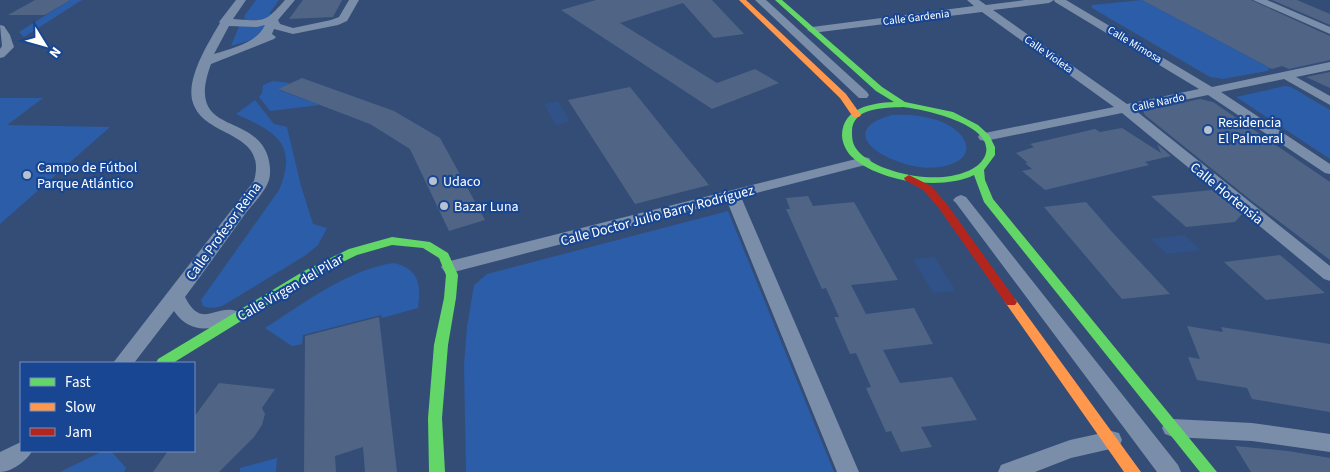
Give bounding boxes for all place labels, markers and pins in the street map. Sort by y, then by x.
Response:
place label: Residencia El Palmeral [1218,113,1284,149]
marker: Residencia El Palmeral [1202,124,1214,136]
place label: Campo de Fútbol Parque Atlántico [37,158,138,194]
marker: Campo de Fútbol Parque Atlántico [21,169,33,181]
place label: Udaco [443,172,481,192]
marker: Udaco [427,175,439,187]
place label: Bazar Luna [454,197,519,217]
marker: Bazar Luna [438,200,450,212]

